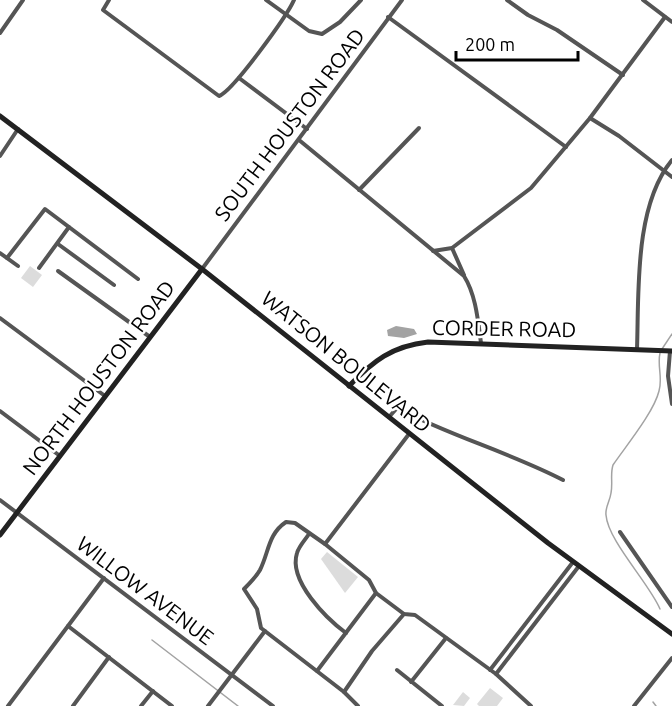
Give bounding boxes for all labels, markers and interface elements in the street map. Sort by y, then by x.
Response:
street label: SOUTH HOUSTON ROAD [209,24,369,225]
scale bar [456,24,578,62]
text: 200 m [465,34,515,54]
street label: NORTH HOUSTON ROAD [17,276,179,479]
street label: WATSON BOULEVARD [257,286,436,437]
street label: CORDER ROAD [432,315,576,341]
street label: WILLOW AVENUE [73,531,219,649]

